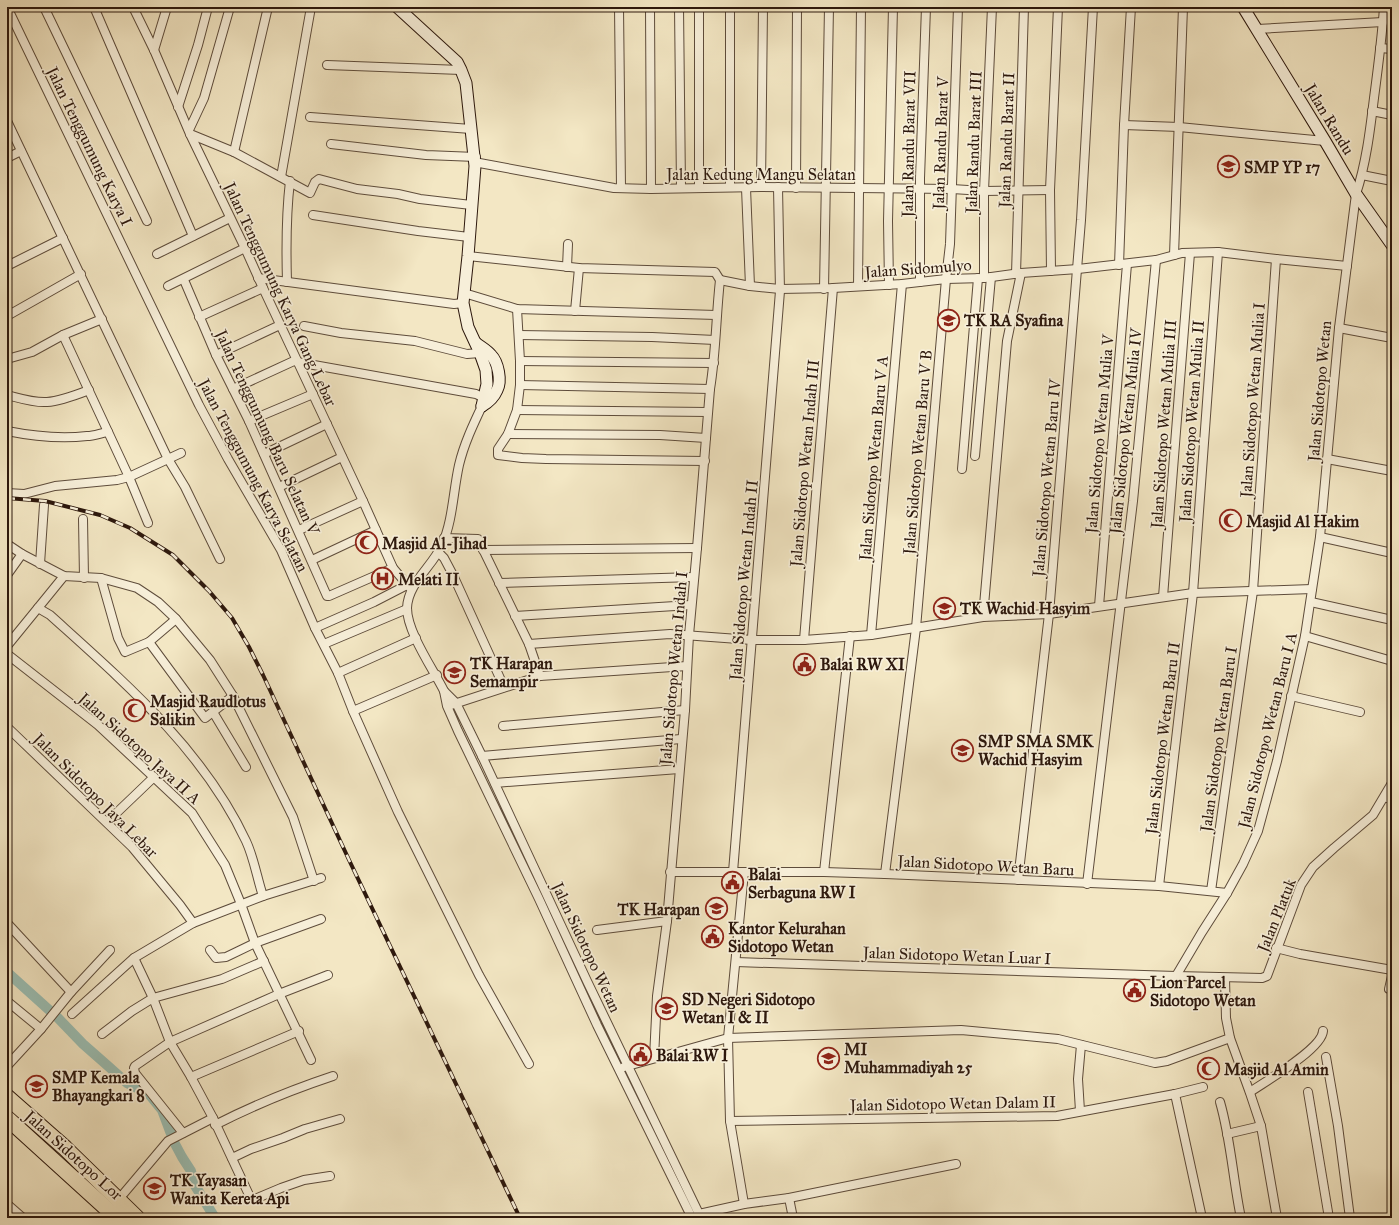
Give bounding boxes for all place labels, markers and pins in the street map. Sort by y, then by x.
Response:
school or university icon: SMP YP 17 [1216,154,1242,180]
place label: SMP YP 17 [1244,158,1321,177]
school or university icon: TK RA Syafina [935,307,961,333]
place label: TK RA Syafina [963,311,1064,331]
mosque icon: Masjid Al Hakim [1217,508,1243,534]
place label: Masjid Al Hakim [1246,512,1360,532]
mosque icon: Masjid Al-Jihad [354,530,380,556]
place label: Masjid Al-Jihad [382,534,488,554]
hospital icon: Melati II [370,566,396,592]
place label: Melati II [398,570,459,589]
school or university icon: TK Wachid Hasyim [932,595,958,621]
place label: TK Wachid Hasyim [959,599,1091,619]
public building icon: Balai RW XI [791,651,817,677]
place label: TK Harapan Semampir [469,654,553,692]
place label: Balai RW XI [820,655,905,674]
school or university icon: TK Harapan Semampir [442,659,468,685]
place label: Masjid Raudlotus Salikin [150,692,266,729]
mosque icon: Masjid Raudlotus Salikin [121,697,147,723]
place label: SMP SMA SMK Wachid Hasyim [978,732,1094,770]
school or university icon: SMP SMA SMK Wachid Hasyim [950,737,976,763]
place label: Balai Serbaguna RW I [748,865,856,903]
public building icon: Balai Serbaguna RW I [720,870,746,896]
school or university icon: TK Harapan [703,896,729,922]
place label: TK Harapan [616,900,700,920]
place label: Kantor Kelurahan Sidotopo Wetan [728,919,846,957]
public building icon: Kantor Kelurahan Sidotopo Wetan [700,924,726,950]
place label: Lion Parcel Sidotopo Wetan [1150,973,1256,1011]
public building icon: Lion Parcel Sidotopo Wetan [1121,978,1147,1004]
place label: SD Negeri Sidotopo Wetan I & II [682,990,815,1027]
school or university icon: SD Negeri Sidotopo Wetan I & II [654,995,680,1021]
place label: MI Muhammadiyah 25 [844,1040,973,1078]
public building icon: Balai RW I [628,1042,654,1068]
school or university icon: MI Muhammadiyah 25 [815,1045,841,1071]
place label: Balai RW I [656,1046,729,1065]
mosque icon: Masjid Al Amin [1196,1056,1222,1082]
place label: Masjid Al Amin [1224,1060,1329,1080]
place label: SMP Kemala Bhayangkari 8 [52,1068,145,1106]
school or university icon: SMP Kemala Bhayangkari 8 [24,1073,50,1099]
place label: TK Yayasan Wanita Kereta Api [169,1171,290,1209]
school or university icon: TK Yayasan Wanita Kereta Api [141,1176,167,1202]

